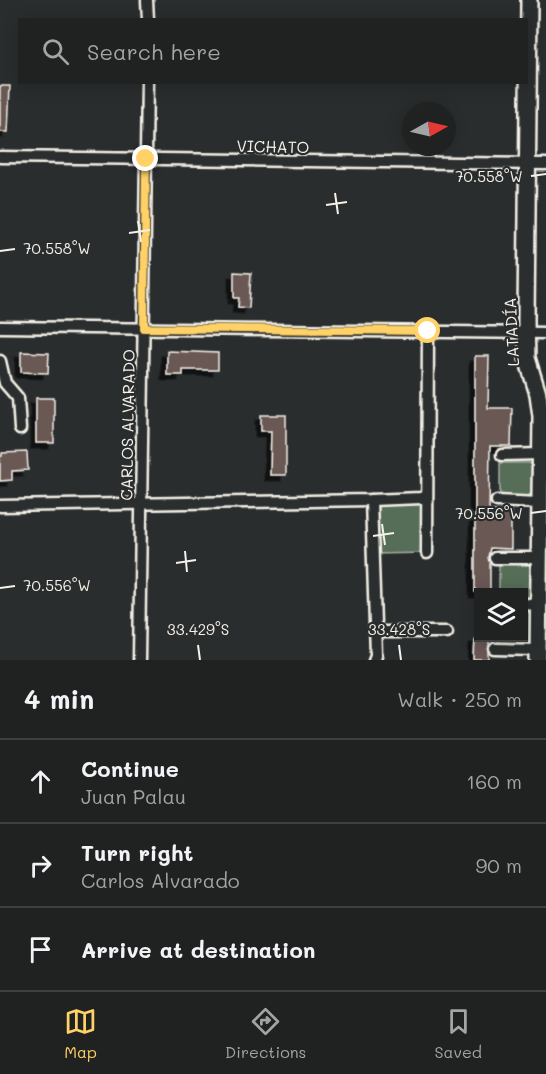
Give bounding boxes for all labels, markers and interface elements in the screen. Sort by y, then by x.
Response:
search box [18,18,528,84]
icon: search [39,35,72,68]
text: Search here [87,37,221,66]
north arrow [402,102,456,156]
street label: VICHATO [236,135,310,157]
route end [132,145,158,171]
text: 70.558°W [455,166,523,186]
text: 70.558°W [23,238,91,258]
street label: LATADÍA [499,297,523,367]
route start [414,317,440,343]
street label: CARLOS ALVARADO [115,349,139,501]
text: 70.556°W [455,503,523,523]
text: 70.556°W [23,575,91,595]
map controls [474,588,528,642]
button: layers [474,588,528,642]
text: 33.429°S [167,619,229,639]
text: 33.428°S [368,619,430,639]
text: 4 min [24,682,94,716]
text: Walk · 250 m [397,686,522,712]
text: Continue [81,754,179,783]
icon: ahead [24,765,57,798]
text: 160 m [466,768,522,794]
text: Juan Palau [81,783,186,809]
text: Turn right [81,838,193,867]
icon: right [24,849,57,882]
text: 90 m [476,852,522,878]
text: Carlos Alvarado [81,867,240,893]
icon: arrive [24,933,57,966]
text: Arrive at destination [81,935,316,964]
tab: Map [64,1005,97,1062]
tab: Directions [225,1005,306,1062]
tab: Saved [434,1005,482,1062]

